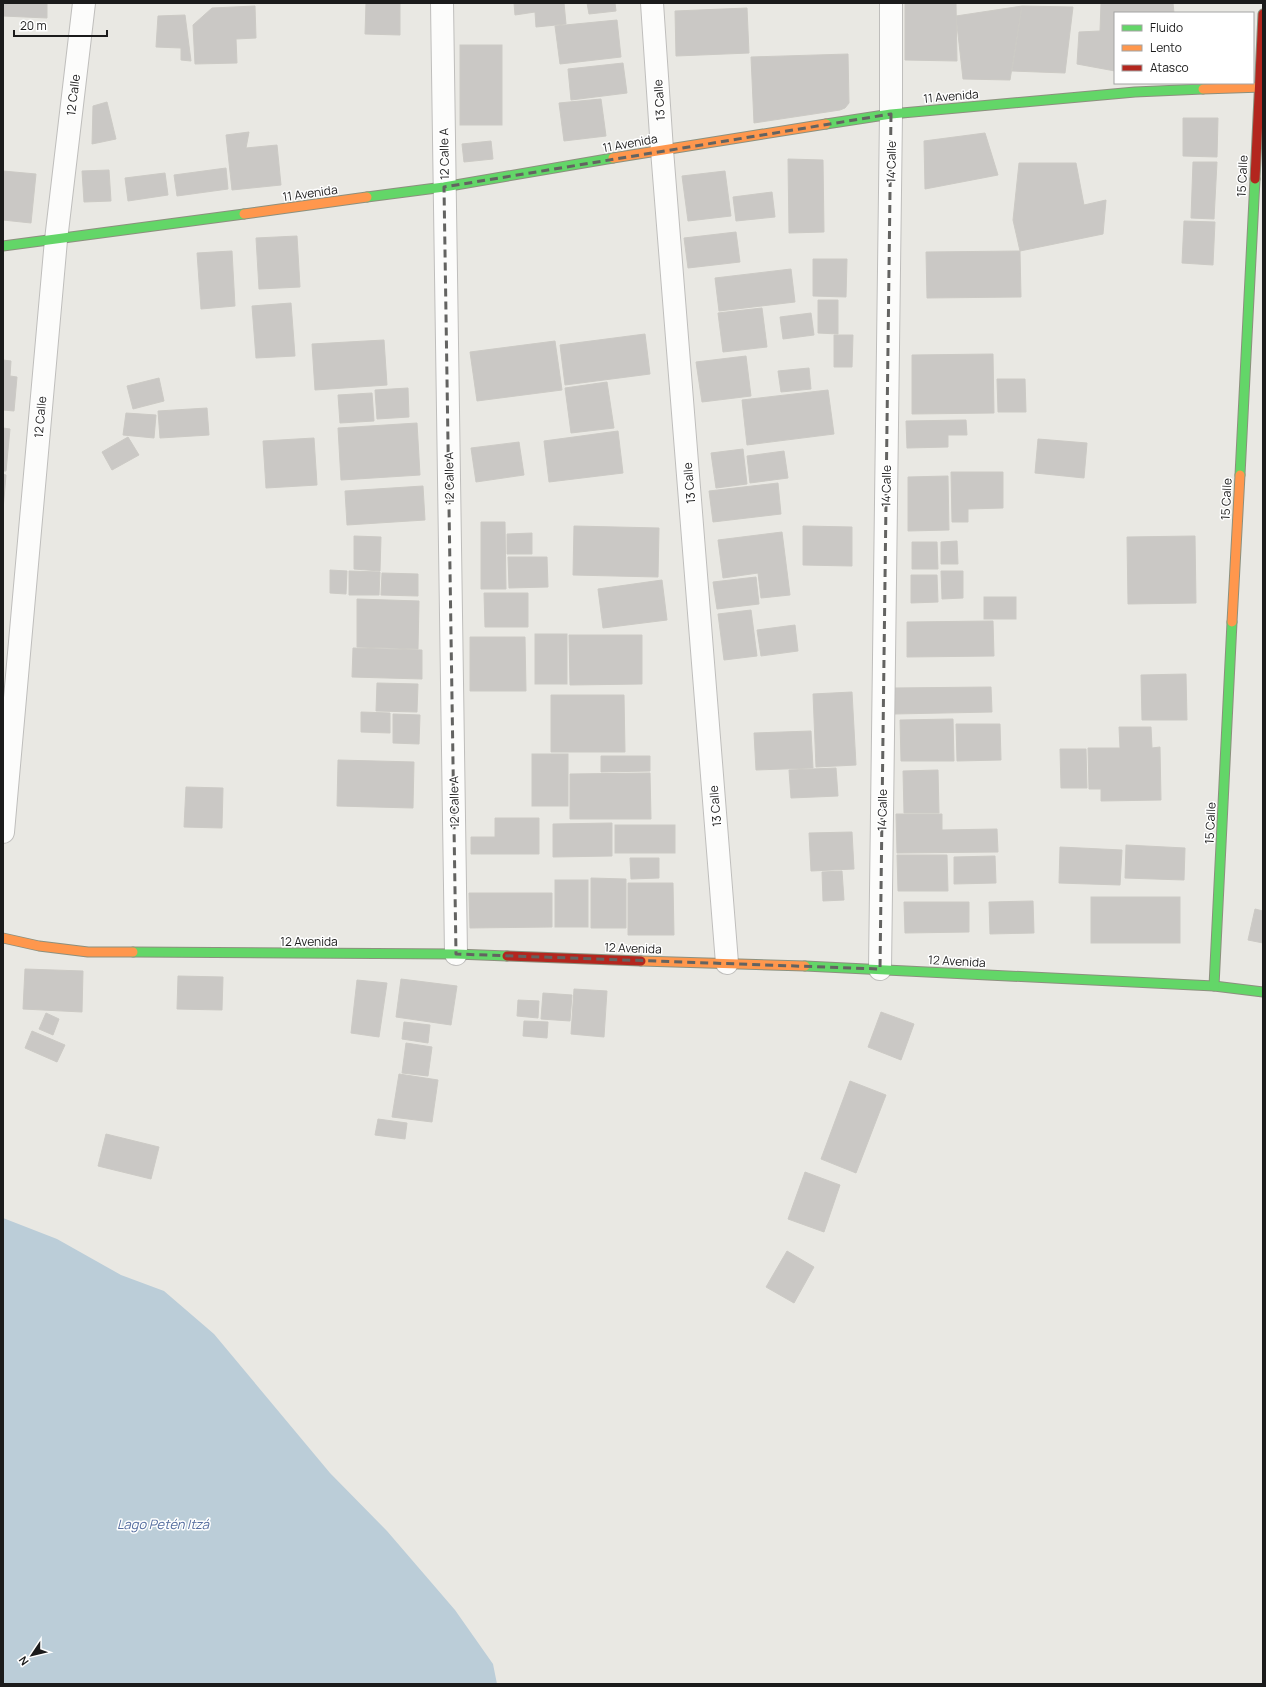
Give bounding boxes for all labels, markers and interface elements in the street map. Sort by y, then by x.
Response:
scale bar [14,12,107,38]
legend [1114,12,1254,84]
text: 20 m [20,17,47,34]
text: Fluido [1150,19,1183,36]
text: Lento [1150,39,1182,56]
text: Atasco [1150,59,1189,76]
street label: 12 Calle [62,73,84,117]
street label: 13 Calle [649,79,669,121]
street label: 11 Avenida [923,85,979,107]
street label: 12 Calle A [435,128,453,180]
street label: 11 Avenida [601,130,659,156]
street label: 14 Calle [882,141,900,183]
street label: 15 Calle [1232,155,1252,197]
street label: 11 Avenida [281,181,339,205]
street label: 12 Calle [30,395,50,439]
street label: 12 Calle A [440,452,458,504]
street label: 13 Calle [679,462,699,504]
street label: 14 Calle [877,465,895,507]
street label: 15 Calle [1216,478,1236,520]
street label: 12 Calle A [445,776,463,828]
street label: 13 Calle [705,785,725,827]
street label: 14 Calle [873,789,891,831]
street label: 15 Calle [1200,802,1220,844]
street label: 12 Avenida [280,933,338,950]
street label: 12 Avenida [604,939,662,957]
street label: 12 Avenida [928,951,986,971]
water label: Lago Petén Itzá [117,1515,210,1533]
north arrow [12,1635,52,1675]
text: N [15,1653,32,1669]

